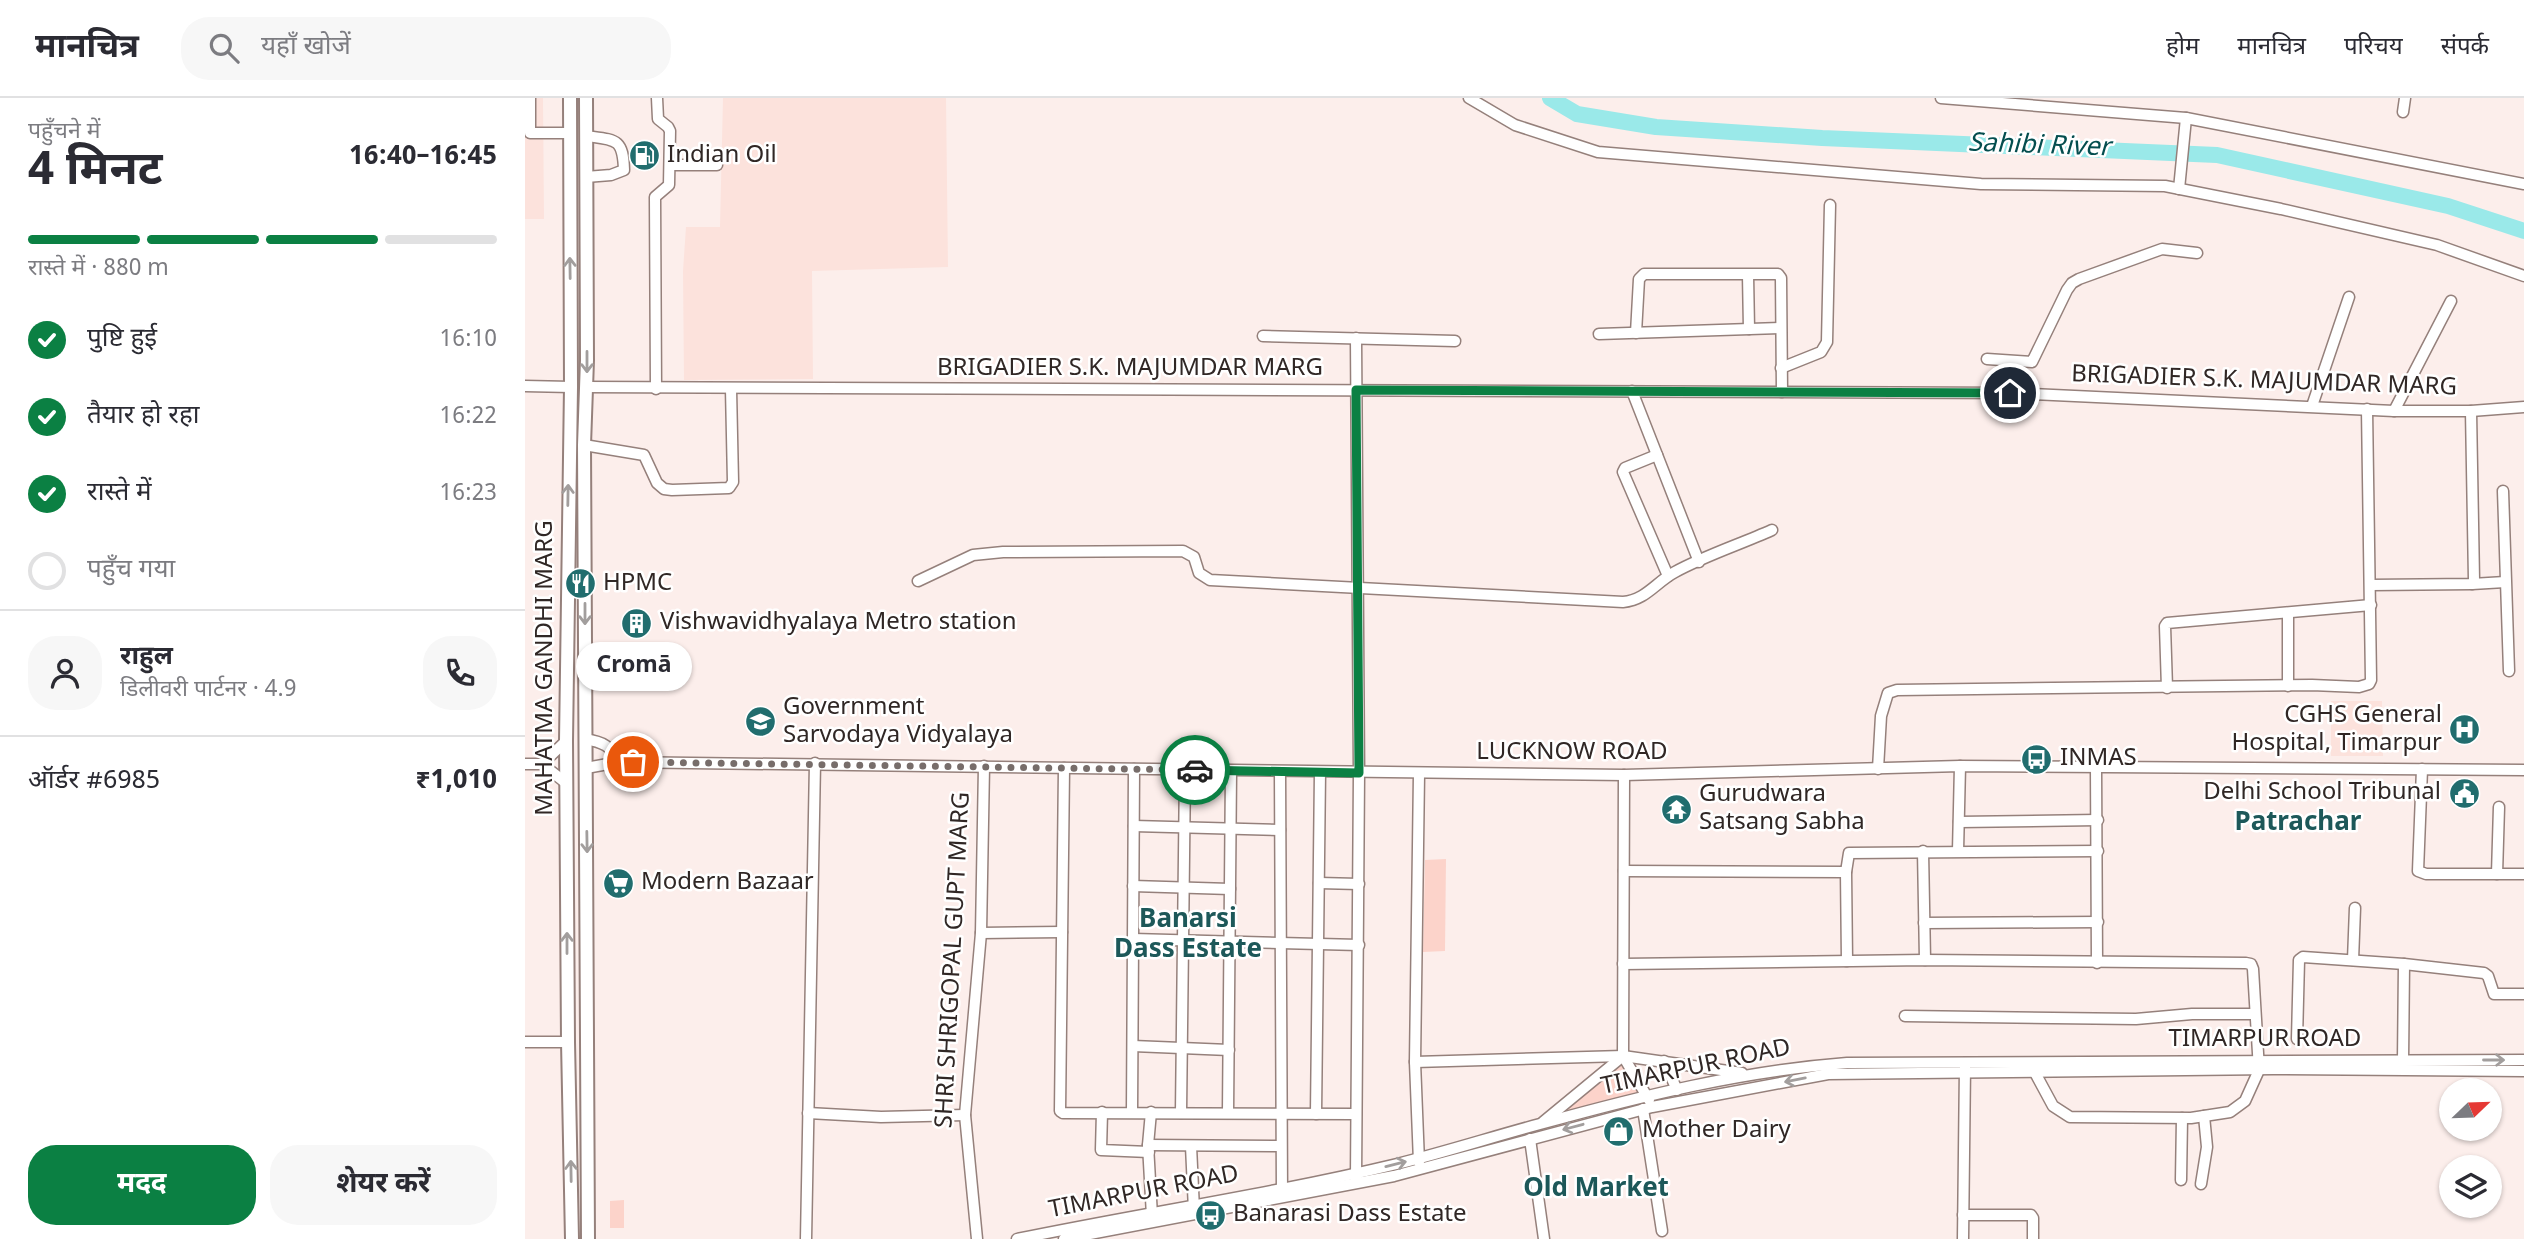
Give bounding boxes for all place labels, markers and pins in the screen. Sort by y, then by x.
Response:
fuel station icon: Indian Oil [627,139,661,173]
place label: Indian Oil [667,140,777,172]
pin [1980,363,2040,423]
restaurant icon: HPMC [563,567,597,601]
place label: HPMC [603,568,672,600]
building icon: Vishwavidhyalaya Metro station [620,606,654,640]
place label: Vishwavidhyalaya Metro station [660,607,1017,639]
callout: Cromā [575,643,691,692]
place label: Government Sarvodaya Vidyalaya [783,692,1013,752]
place label: CGHS General Hospital, Timarpur [2231,700,2442,760]
school or university icon: Government Sarvodaya Vidyalaya [743,705,777,739]
hospital icon: CGHS General Hospital, Timarpur [2448,713,2482,747]
pin [603,732,663,792]
bus stop icon: INMAS [2020,742,2054,776]
place label: INMAS [2060,743,2137,775]
public building icon: Delhi School Tribunal [2447,776,2481,810]
place label: Delhi School Tribunal [2203,777,2441,809]
place label: Gurudwara Satsang Sabha [1699,779,1865,839]
temple icon: Gurudwara Satsang Sabha [1659,792,1693,826]
supermarket icon: Modern Bazaar [601,866,635,900]
place label: Modern Bazaar [641,867,814,899]
shop icon: Mother Dairy [1602,1114,1636,1148]
place label: Mother Dairy [1642,1115,1792,1147]
bus stop icon: Banarasi Dass Estate [1193,1198,1227,1232]
place label: Banarasi Dass Estate [1233,1199,1467,1231]

